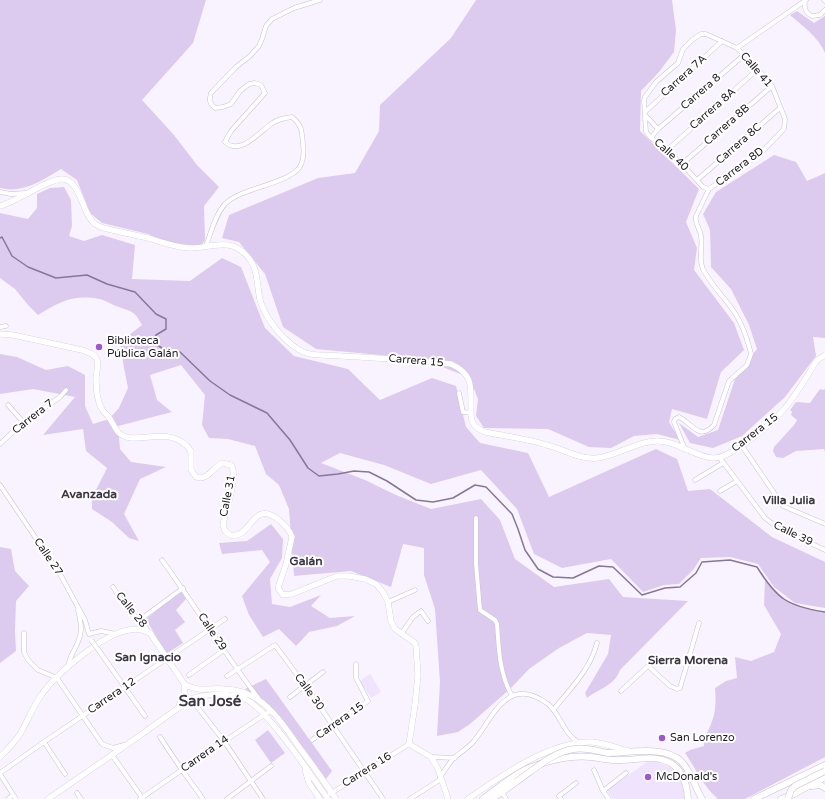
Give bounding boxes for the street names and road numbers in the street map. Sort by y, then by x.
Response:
street label: Calle 41 [737,50,775,90]
street label: Carrera 7A [659,52,709,100]
street label: Carrera 8 [678,71,724,113]
street label: Carrera 8A [687,85,739,133]
street label: Carrera 8B [702,102,752,148]
street label: Carrera 8C [713,121,765,167]
street label: Calle 40 [651,136,691,174]
street label: Carrera 8D [713,145,767,189]
street label: Carrera 15 [388,352,444,370]
street label: Carrera 7 [10,397,56,437]
street label: Carrera 15 [729,411,781,455]
street label: Calle 31 [217,474,239,518]
street label: Calle 39 [771,519,815,549]
street label: Calle 27 [31,536,65,578]
street label: Calle 28 [113,589,149,631]
street label: Calle 29 [195,611,229,653]
street label: Calle 30 [291,671,327,713]
street label: Carrera 12 [85,675,139,717]
street label: Carrera 15 [314,700,366,742]
street label: Carrera 14 [179,733,231,775]
street label: Carrera 16 [340,750,394,790]

